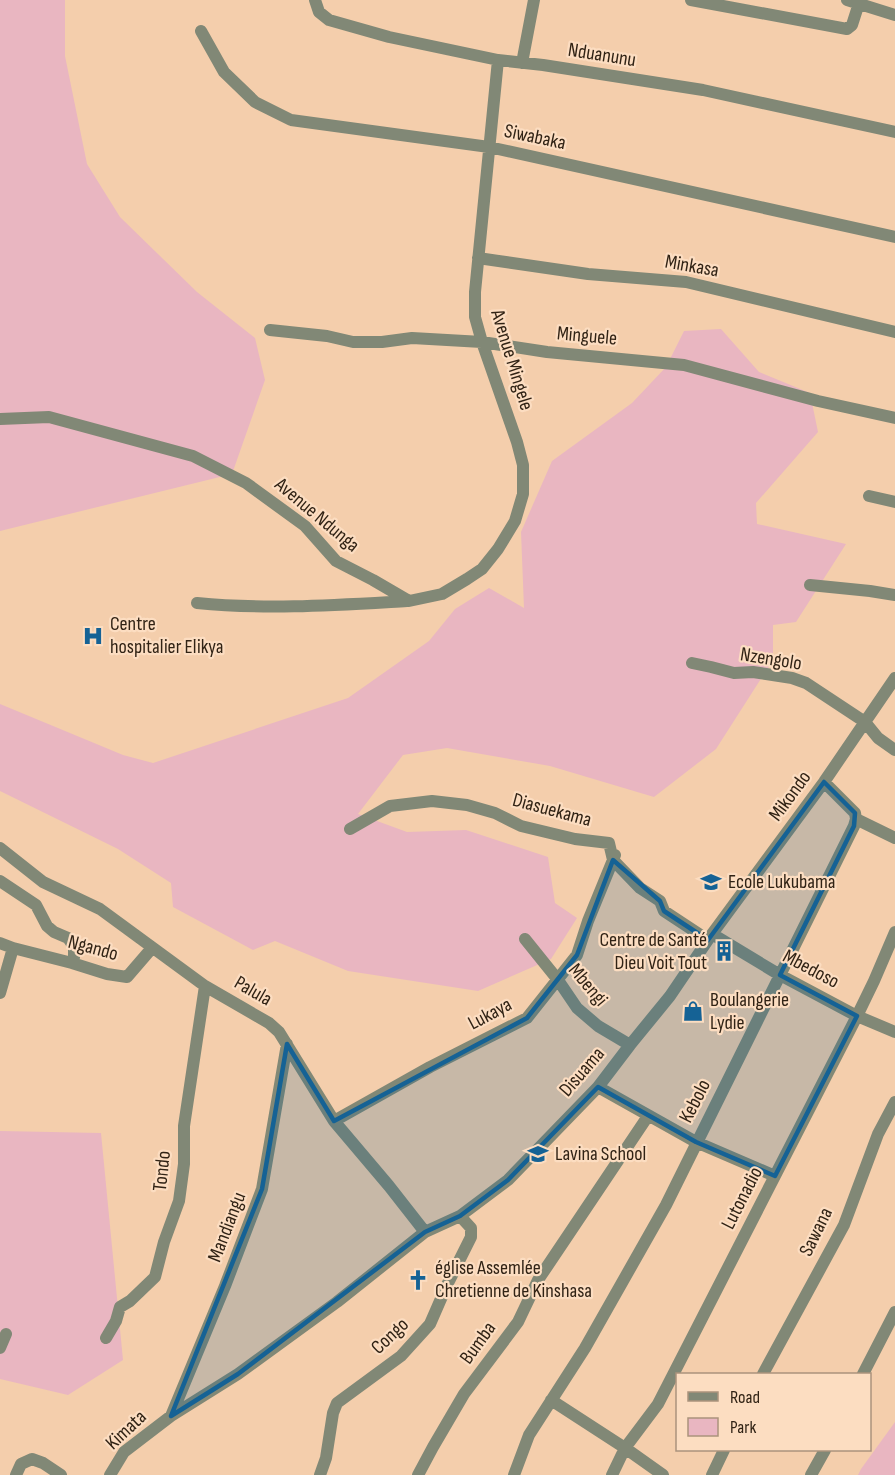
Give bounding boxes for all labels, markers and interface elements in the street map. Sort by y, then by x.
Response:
street label: Nduanunu [566,38,638,72]
street label: Siwabaka [502,119,568,155]
street label: Minkasa [663,249,721,283]
street label: Avenue Mingele [485,306,539,413]
street label: Minguele [556,321,618,351]
street label: Avenue Ndunga [269,472,364,557]
place label: Centre hospitalier Elikya [110,612,223,659]
hospital icon: Centre hospitalier Elikya [81,624,105,648]
street label: Nzengolo [739,642,803,676]
street label: Mikondo [764,766,816,826]
street label: Diasuekama [510,788,594,832]
school or university icon: Ecole Lukubama [699,870,723,894]
place label: Ecole Lukubama [728,870,836,894]
place label: Centre de Santé Dieu Voit Tout [600,928,707,975]
street label: Ngando [65,930,121,966]
building icon: Centre de Santé Dieu Voit Tout [712,939,736,963]
street label: Mbedoso [779,944,843,994]
street label: Mbengi [563,959,613,1011]
street label: Palula [230,971,276,1011]
place label: Boulangerie Lydie [710,988,789,1035]
street label: Lukaya [464,993,516,1035]
shop icon: Boulangerie Lydie [681,999,705,1023]
street label: Disuama [554,1042,610,1102]
street label: Kebolo [674,1075,716,1127]
school or university icon: Lavina School [526,1142,550,1166]
place label: Lavina School [555,1142,646,1166]
street label: Tondo [148,1150,176,1192]
street label: Lutonadio [716,1163,768,1233]
street label: Mandiangu [203,1189,251,1265]
street label: Sawana [794,1204,838,1260]
place label: église Assemlée Chretienne de Kinshasa [435,1256,592,1303]
church icon: église Assemlée Chretienne de Kinshasa [406,1268,430,1292]
street label: Congo [366,1313,414,1359]
street label: Bumba [455,1317,501,1369]
legend [676,1373,871,1451]
text: Road [730,1387,760,1408]
street label: Kimata [101,1405,151,1455]
text: Park [730,1417,756,1438]

